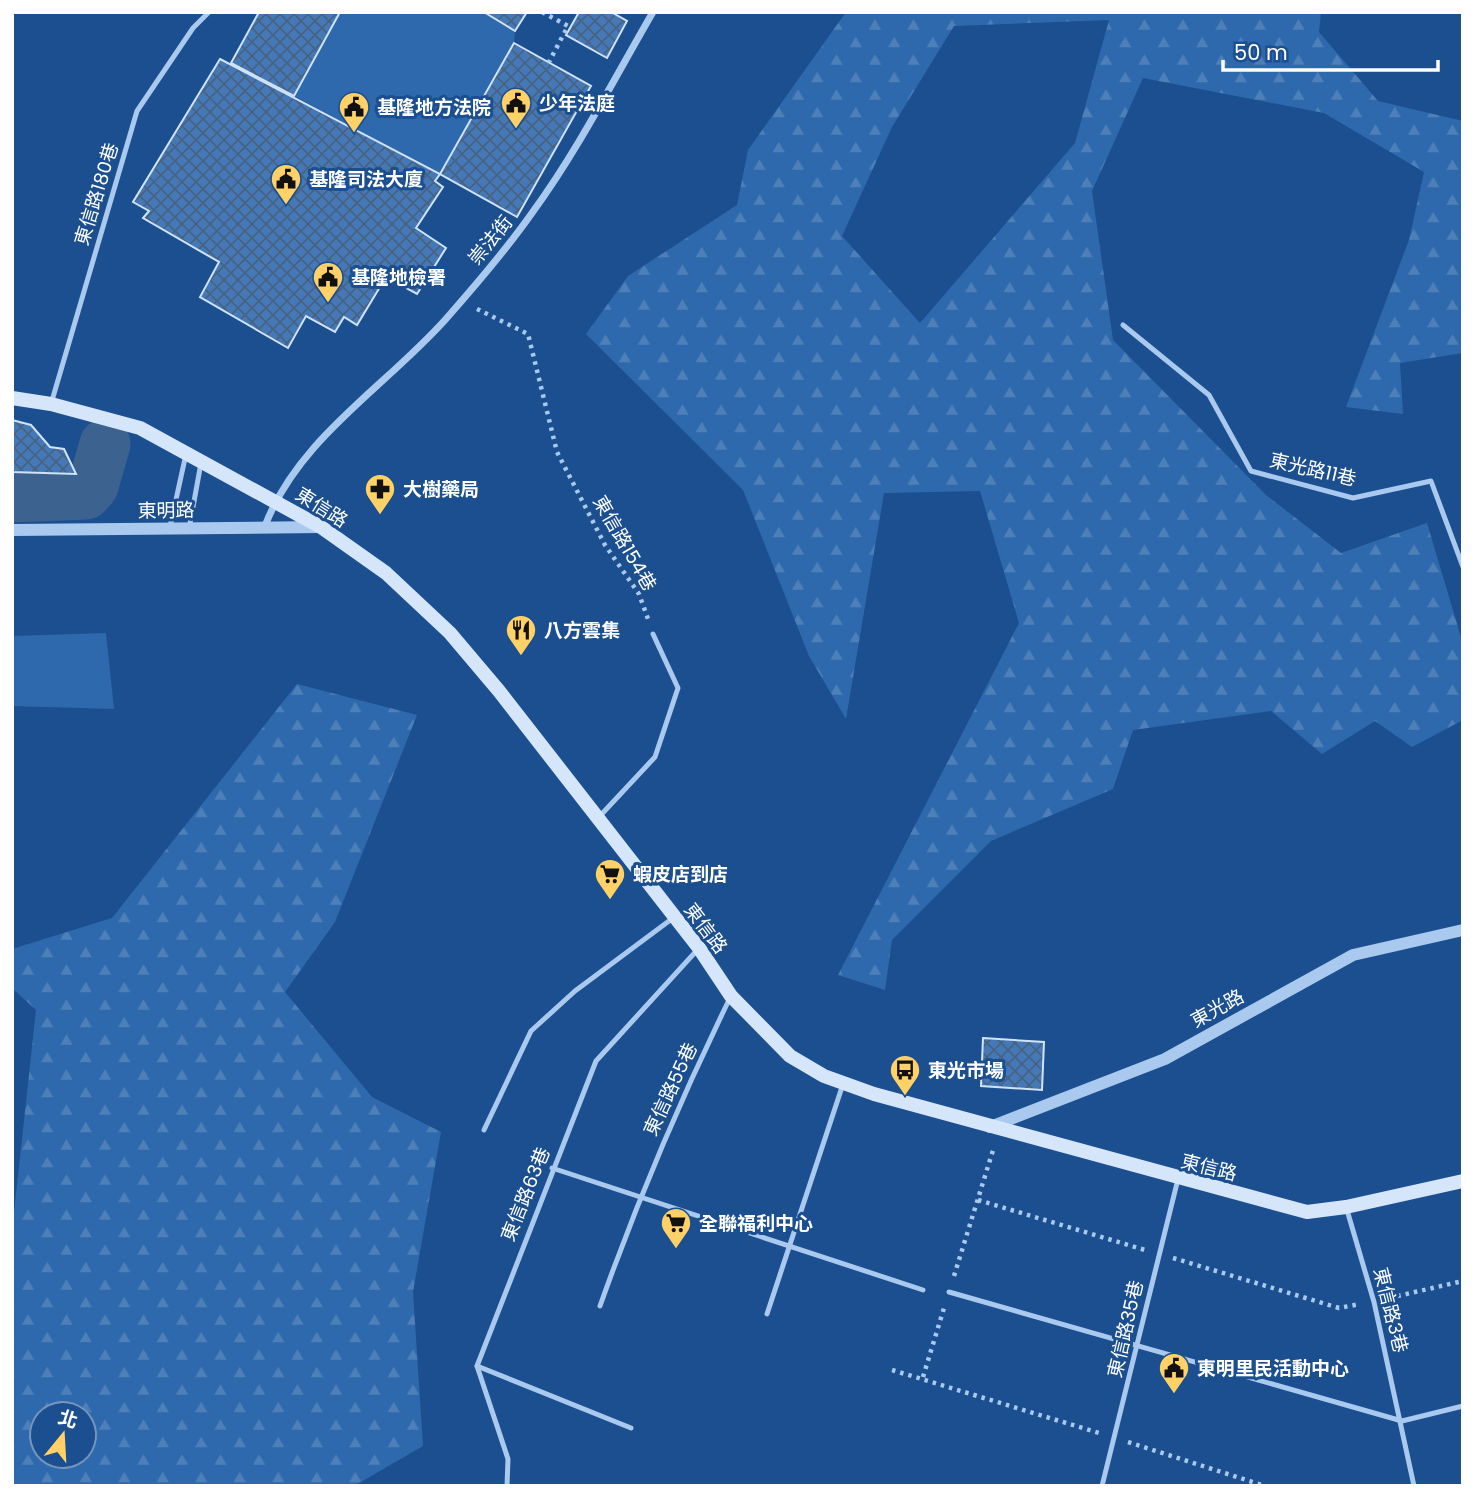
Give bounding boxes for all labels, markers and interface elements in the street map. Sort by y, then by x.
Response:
scale bar [1223,28,1438,72]
text: 50 m [1234,38,1288,67]
public building icon: 少年法庭 [499,86,533,130]
public building icon: 基隆地方法院 [337,90,371,134]
place label: 少年法庭 [539,90,615,117]
place label: 基隆地方法院 [377,94,491,121]
street label: 東信路180巷 [68,140,125,249]
public building icon: 基隆司法大廈 [269,162,303,206]
place label: 基隆司法大廈 [309,166,423,193]
street label: 崇法街 [462,210,519,271]
public building icon: 基隆地檢署 [311,260,345,304]
place label: 基隆地檢署 [351,264,446,291]
street label: 東光路11巷 [1267,446,1359,493]
pharmacy icon: 大樹藥局 [363,472,397,516]
place label: 大樹藥局 [403,476,479,503]
street label: 東信路 [290,481,353,534]
street label: 東信路154巷 [586,491,663,596]
street label: 東明路 [137,497,195,524]
restaurant icon: 八方雲集 [504,613,538,657]
place label: 八方雲集 [544,617,620,644]
supermarket icon: 蝦皮店到店 [593,857,627,901]
place label: 蝦皮店到店 [633,861,728,888]
street label: 東信路 [678,897,734,959]
street label: 東光路 [1186,983,1249,1034]
street label: 東信路55巷 [637,1038,704,1140]
bus stop icon: 東光市場 [888,1053,922,1097]
place label: 東光市場 [928,1057,1004,1084]
street label: 東信路63巷 [494,1143,557,1245]
street label: 東信路 [1178,1147,1240,1187]
supermarket icon: 全聯福利中心 [659,1206,693,1250]
place label: 全聯福利中心 [699,1210,813,1237]
street label: 東信路3巷 [1367,1265,1414,1356]
street label: 東信路35巷 [1101,1278,1150,1380]
public building icon: 東明里民活動中心 [1157,1351,1191,1395]
place label: 東明里民活動中心 [1197,1355,1349,1382]
north arrow [28,1400,98,1470]
text: 北 [55,1404,81,1435]

